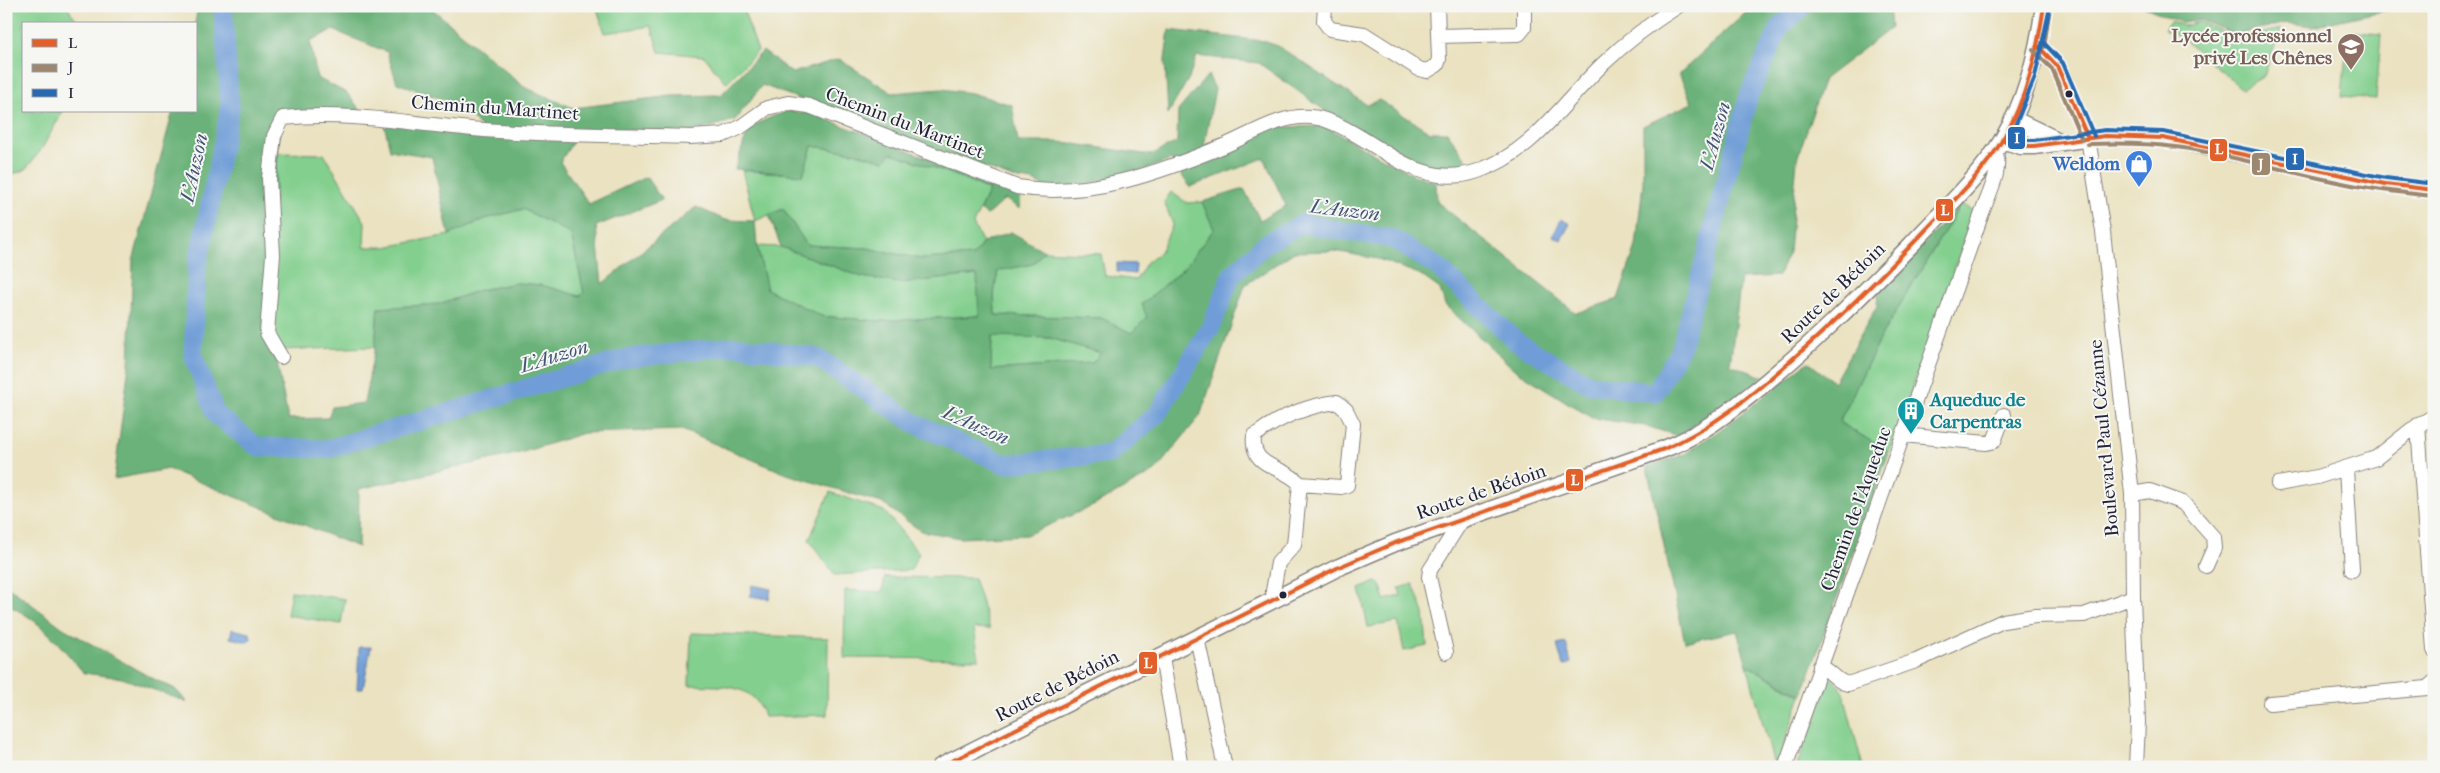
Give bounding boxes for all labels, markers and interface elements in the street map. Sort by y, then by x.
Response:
legend [22,22,198,112]
place label: Lycée professionnel privé Les Chênes [2171,25,2333,69]
school or university icon: Lycée professionnel privé Les Chênes [2336,32,2366,71]
text: L [68,34,77,52]
text: J [67,58,74,76]
street label: Chemin du Martinet [823,83,988,163]
text: I [68,84,74,102]
unlabelled marker [2064,89,2074,99]
street label: Chemin du Martinet [410,91,580,125]
water label: L'Auzon [1694,99,1735,175]
line badge: I [2007,126,2026,150]
text: I [2014,130,2020,147]
water label: L'Auzon [175,131,213,207]
line badge: L [2209,138,2228,162]
text: L [2215,141,2224,158]
line badge: I [2285,147,2305,171]
shop icon: Weldom [2124,149,2154,188]
text: I [2292,151,2298,168]
line badge: J [2251,152,2271,176]
place label: Weldom [2051,153,2120,175]
text: J [2256,156,2264,173]
water label: L'Auzon [1307,194,1381,226]
line badge: L [1935,198,1954,222]
text: L [1941,202,1950,219]
street label: Route de Bédoin [1776,238,1890,348]
water label: L'Auzon [515,335,591,378]
street label: Boulevard Paul Cézanne [2084,338,2124,538]
place label: Aqueduc de Carpentras [1929,389,2026,433]
building icon: Aqueduc de Carpentras [1896,396,1926,435]
water label: L'Auzon [938,399,1013,450]
street label: Chemin de l'Aqueduc [1816,424,1896,594]
street label: Route de Bédoin [1413,459,1549,525]
line badge: L [1565,468,1584,492]
text: L [1571,472,1580,489]
unlabelled marker [1278,590,1288,600]
street label: Route de Bédoin [991,645,1123,727]
line badge: L [1138,651,1158,675]
text: L [1144,655,1153,672]

